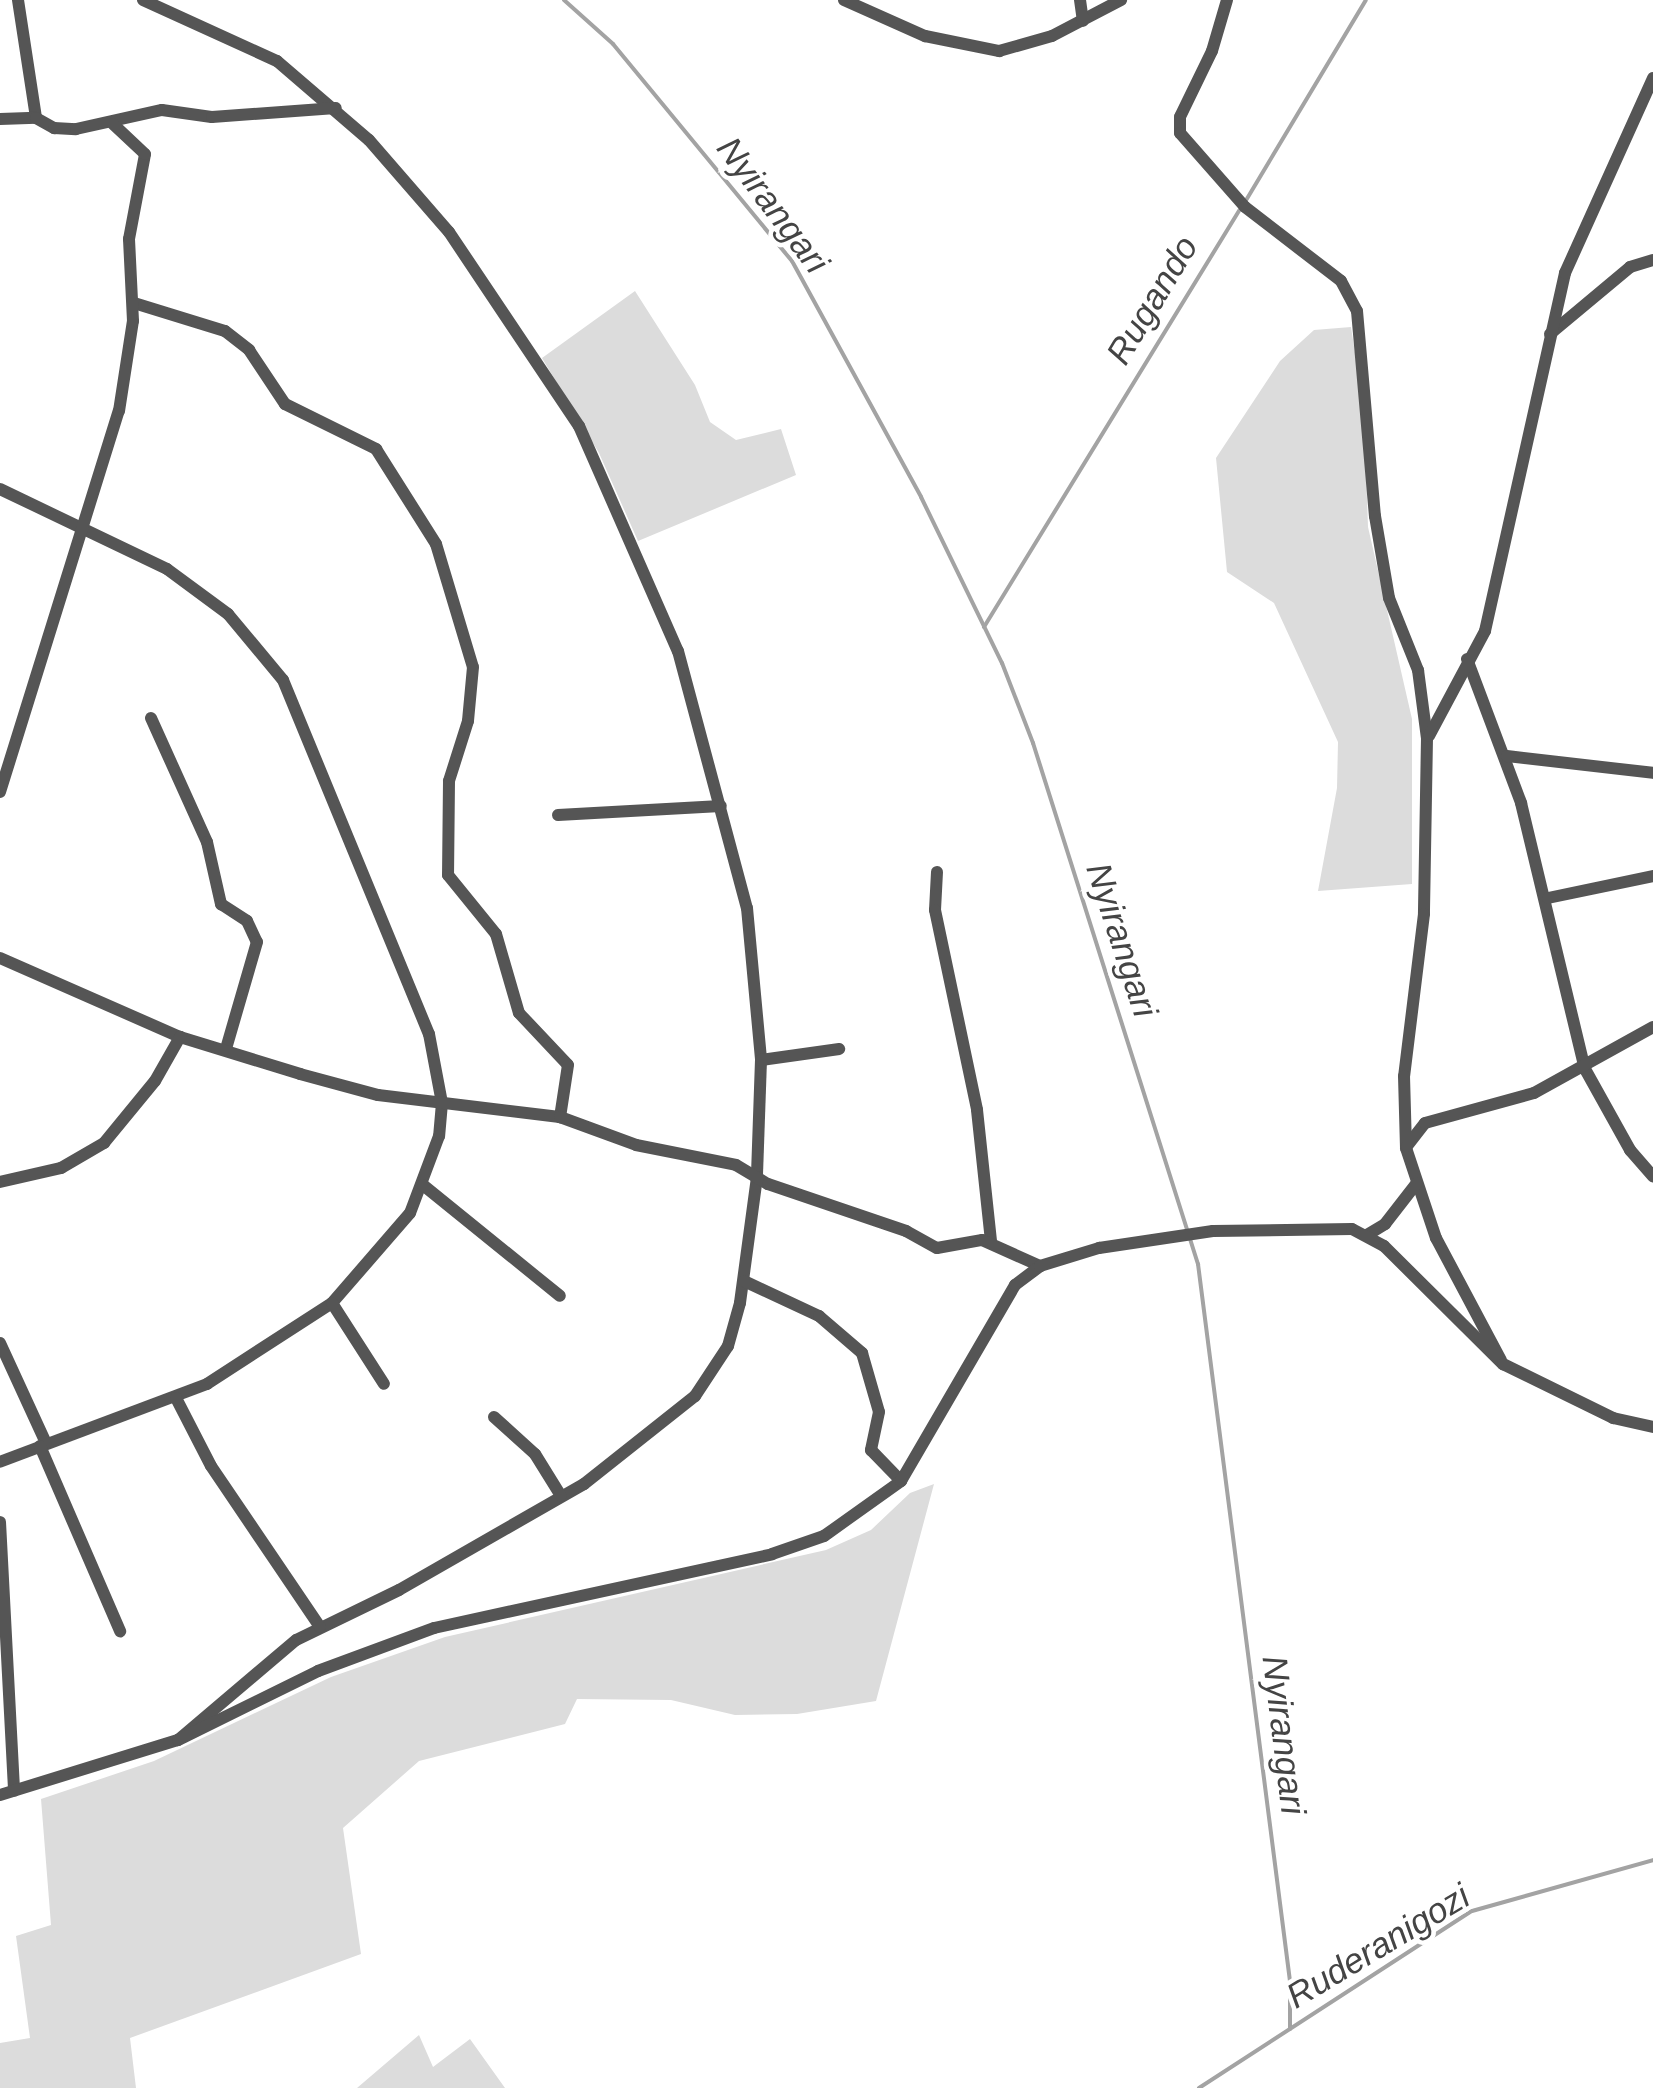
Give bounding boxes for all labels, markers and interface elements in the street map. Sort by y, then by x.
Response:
water label: Nyirangari [708,129,838,281]
water label: Rugando [1097,228,1207,372]
water label: Nyirangari [1077,858,1167,1022]
water label: Nyirangari [1253,1653,1315,1817]
water label: Ruderanigozi [1279,1875,1477,2017]

